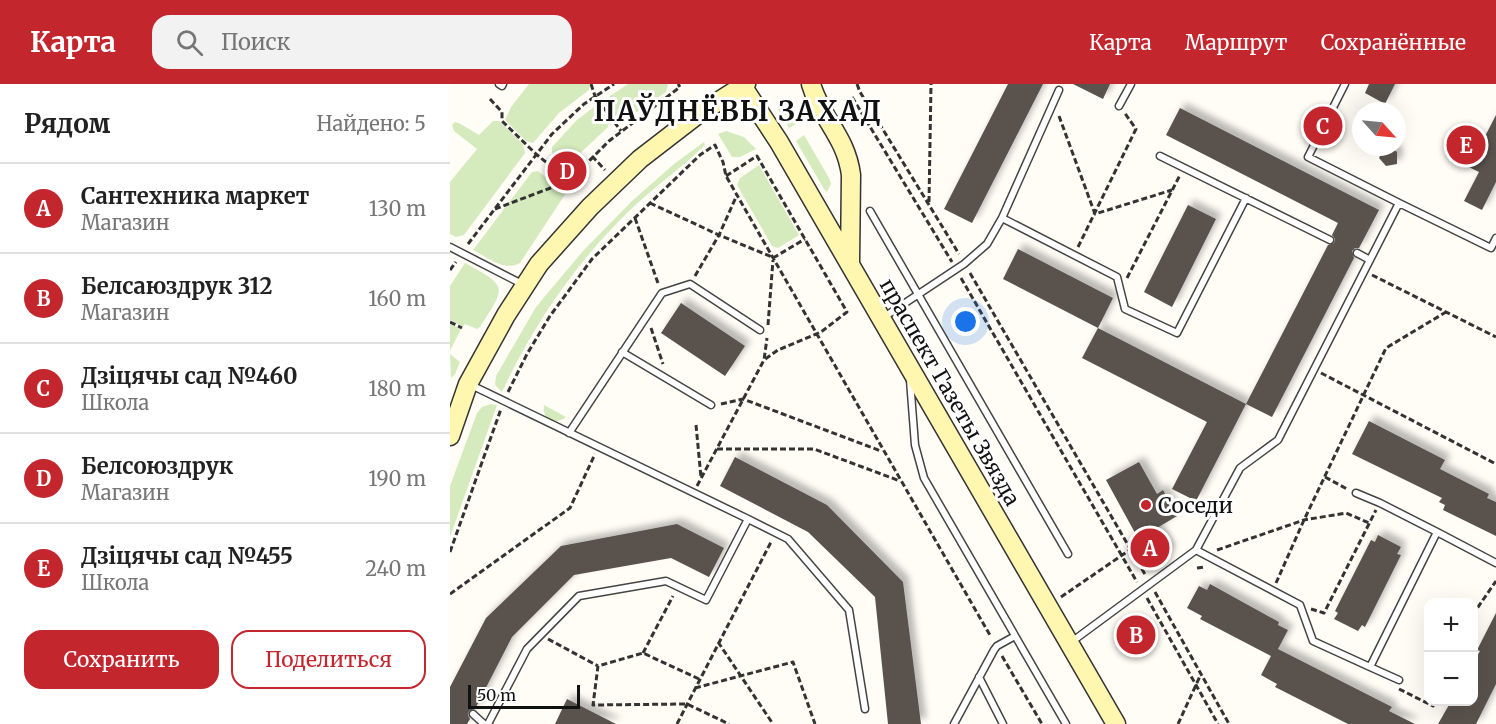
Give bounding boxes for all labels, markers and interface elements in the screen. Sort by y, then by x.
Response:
search box [152,15,572,69]
text: Карта [30,24,116,60]
icon: search [173,26,206,59]
text: Поиск [221,28,291,56]
text: Карта [1089,29,1152,56]
text: Маршрут [1185,29,1288,56]
text: Сохранённые [1321,29,1466,56]
district label: ПАЎДНЁВЫ ЗАХАД [593,93,883,128]
north arrow [1352,102,1406,156]
pin: C [1304,104,1342,148]
text: Рядом [24,107,110,140]
text: Найдено: 5 [317,111,426,136]
pin: E [1446,122,1486,168]
pin: D [548,148,586,194]
text: Сантехника маркет [81,182,309,210]
text: A [36,196,51,221]
text: 130 m [369,196,426,221]
text: Магазин [81,210,170,235]
text: Белсаюздрук 312 [81,272,273,300]
street label: праспект Газеты Звязда [874,274,1026,510]
text: B [37,286,50,311]
text: 160 m [368,286,426,311]
text: Магазин [81,300,170,325]
your location [951,307,980,336]
text: Дзіцячы сад №460 [81,362,298,390]
text: C [37,376,50,401]
text: 180 m [368,376,426,401]
text: Школа [81,390,149,415]
text: Белсоюздрук [81,452,233,480]
text: D [36,466,51,491]
text: 190 m [368,466,426,491]
text: Магазин [81,480,170,505]
place label: Соседи [1158,492,1233,519]
marker: Соседи [1139,498,1153,512]
pin: A [1130,526,1170,570]
text: Дзіцячы сад №455 [81,542,293,570]
text: E [37,556,50,581]
text: 240 m [365,556,426,581]
text: Школа [81,570,149,595]
map controls [1424,598,1478,706]
button: + [1424,598,1478,652]
pin: B [1116,612,1156,658]
button: Сохранить [24,630,219,689]
button: Поделиться [231,630,426,689]
button: − [1424,652,1478,706]
scale bar [468,682,580,710]
text: 50 m [477,685,516,705]

